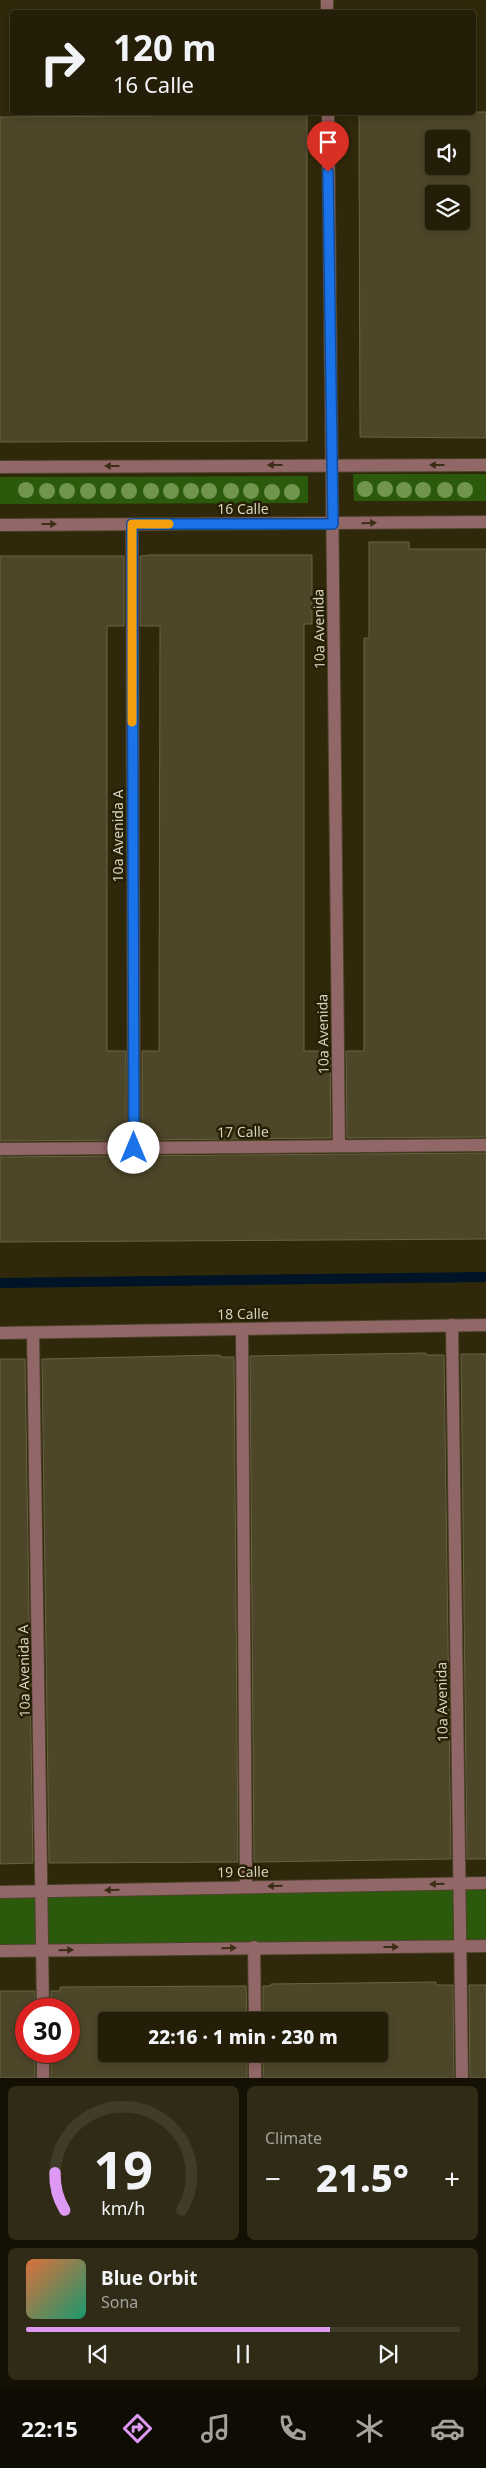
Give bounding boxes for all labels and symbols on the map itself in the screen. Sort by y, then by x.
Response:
pin [307,121,349,172]
one-way arrow [267,461,283,469]
one-way arrow [429,461,445,469]
one-way arrow [104,462,120,470]
street label: 16 Calle [217,499,269,518]
one-way arrow [361,519,377,527]
one-way arrow [41,520,57,528]
street label: 10a Avenida [308,589,329,669]
street label: 10a Avenida A [108,790,127,882]
street label: 10a Avenida [312,994,333,1074]
position arrow [107,1121,159,1173]
street label: 17 Calle [217,1122,269,1141]
street label: 18 Calle [217,1304,269,1323]
street label: 10a Avenida A [13,1624,34,1718]
street label: 10a Avenida [431,1662,452,1742]
street label: 19 Calle [217,1862,269,1881]
one-way arrow [429,1880,445,1888]
one-way arrow [267,1882,283,1890]
one-way arrow [104,1886,120,1894]
one-way arrow [383,1942,399,1950]
one-way arrow [221,1944,237,1952]
one-way arrow [58,1946,74,1954]
speed limit sign: 30 [15,1998,80,2063]

